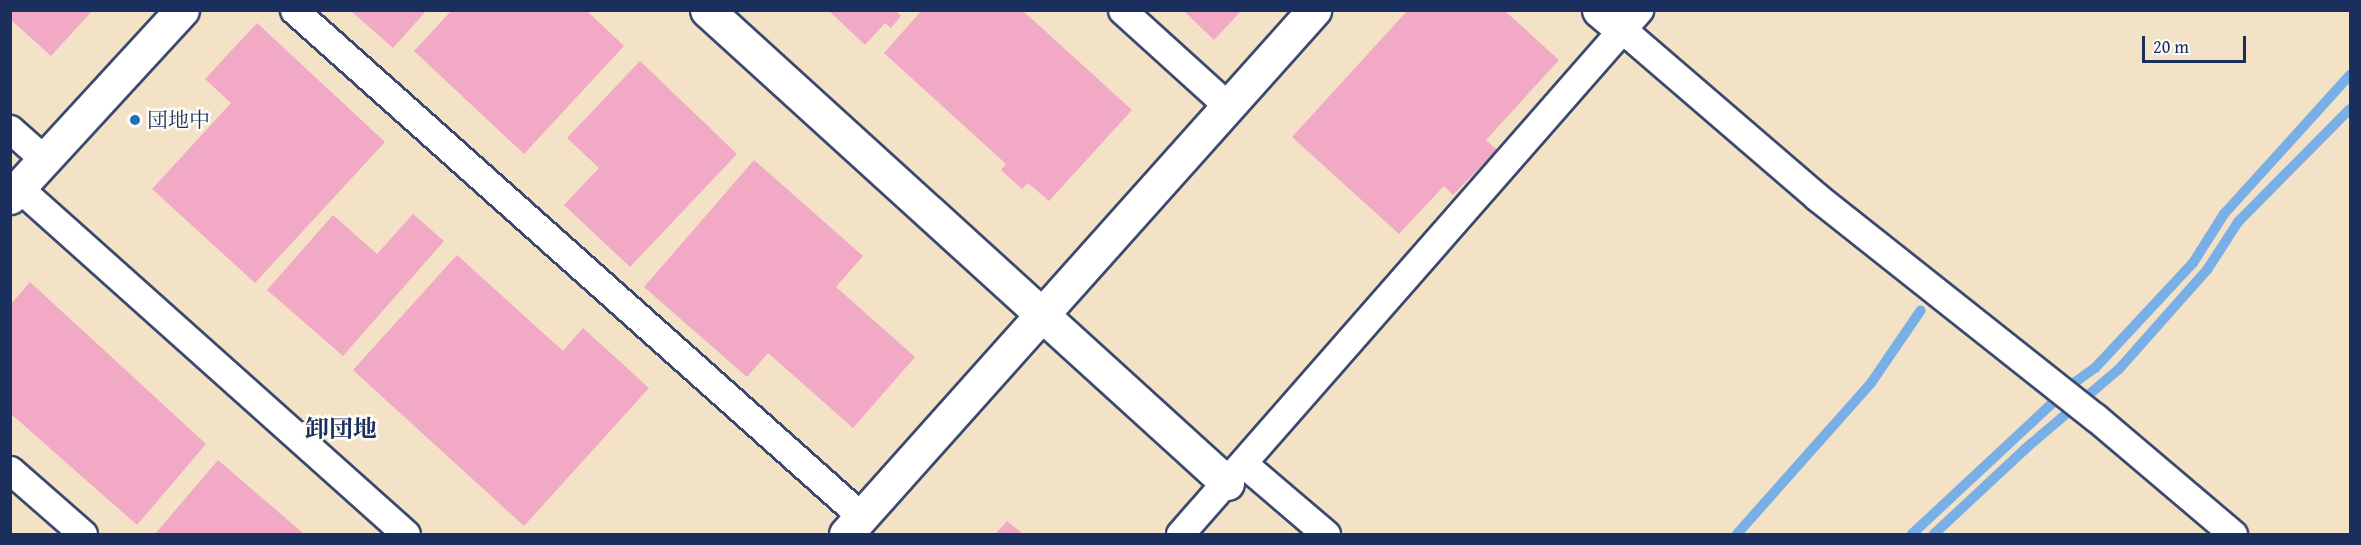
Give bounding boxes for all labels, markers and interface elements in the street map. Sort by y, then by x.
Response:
scale bar [2145,24,2248,62]
text: 20 m [2153,33,2189,60]
place label: 団地中 [147,107,210,133]
marker: 団地中 [128,113,142,127]
district label: 卸団地 [305,415,377,443]

